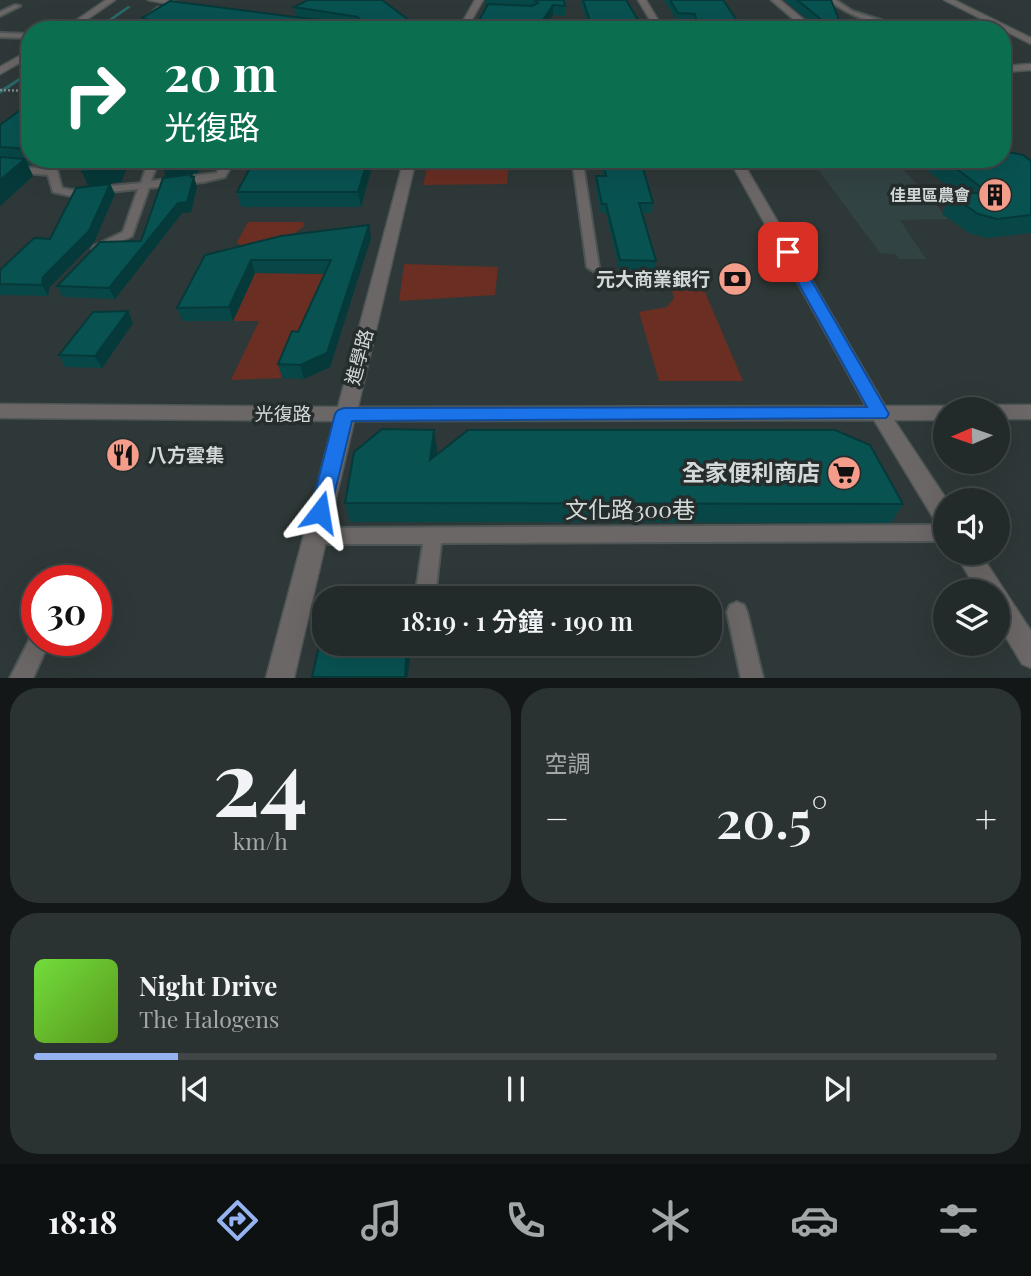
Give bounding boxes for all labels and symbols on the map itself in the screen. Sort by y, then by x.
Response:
building icon: 佳里區農會 [976,176,1014,214]
place label: 佳里區農會 [890,184,970,205]
pin [758,222,818,282]
bank icon: 元大商業銀行 [716,260,754,298]
place label: 元大商業銀行 [596,265,710,291]
street label: 進學路 [338,326,378,388]
north arrow [933,397,1010,474]
street label: 光復路 [254,400,312,426]
restaurant icon: 八方雲集 [104,436,142,474]
place label: 八方雲集 [148,441,224,467]
supermarket icon: 全家便利商店 [825,454,863,492]
place label: 全家便利商店 [682,456,820,487]
position arrow [283,475,357,549]
street label: 文化路300巷 [565,493,695,524]
speed limit sign: 30 [21,565,112,656]

